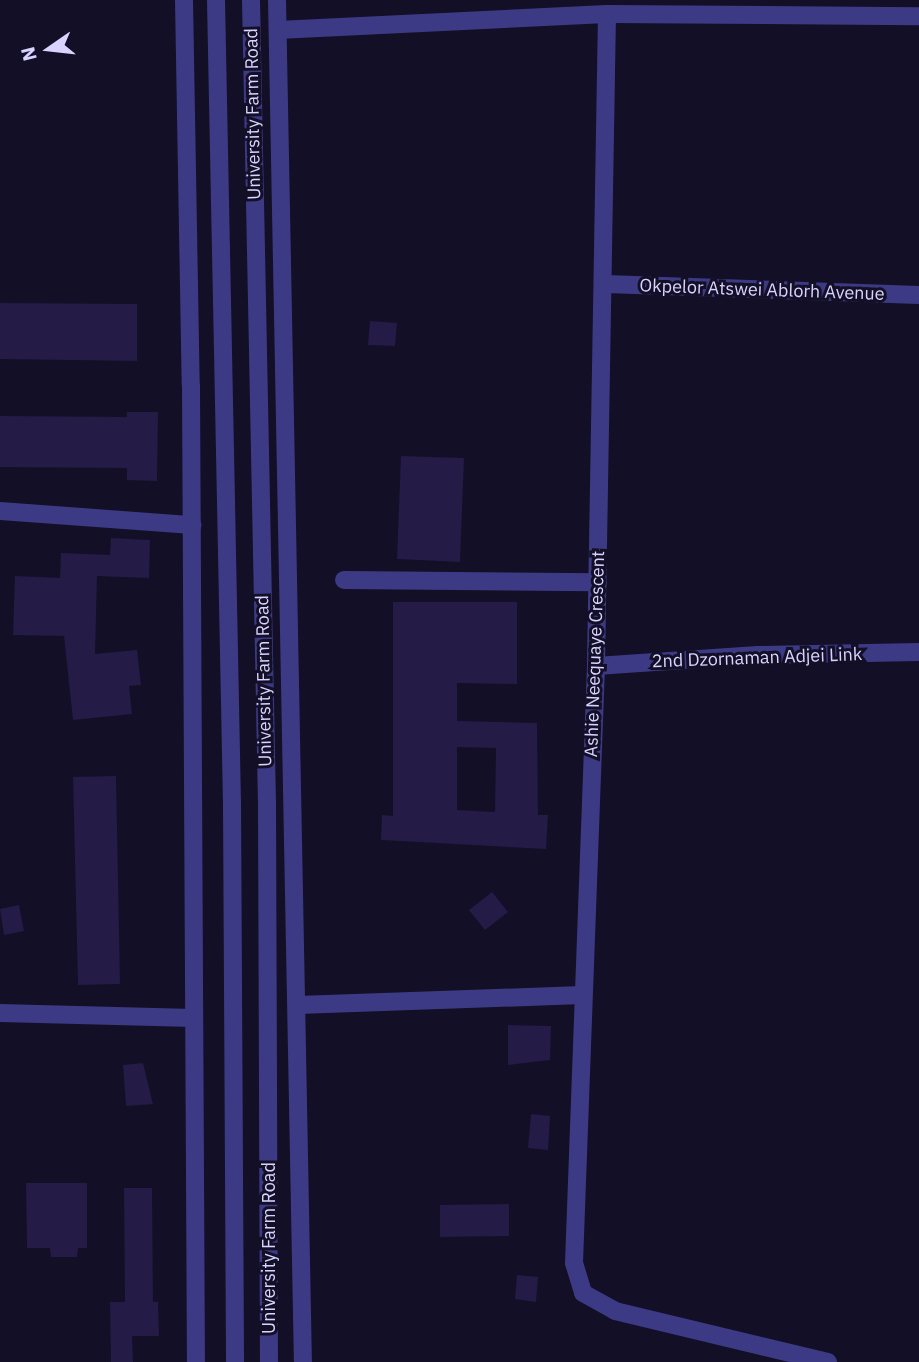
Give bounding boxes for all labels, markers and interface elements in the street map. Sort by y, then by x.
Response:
north arrow [14,14,84,84]
street label: University Farm Road [241,28,265,200]
text: N [15,45,42,64]
street label: Okpelor Atswei Ablorh Avenue [639,275,885,305]
street label: Ashie Neequaye Crescent [581,550,609,758]
street label: University Farm Road [252,595,276,767]
street label: 2nd Dzornaman Adjei Link [651,644,863,672]
street label: University Farm Road [258,1162,280,1334]

